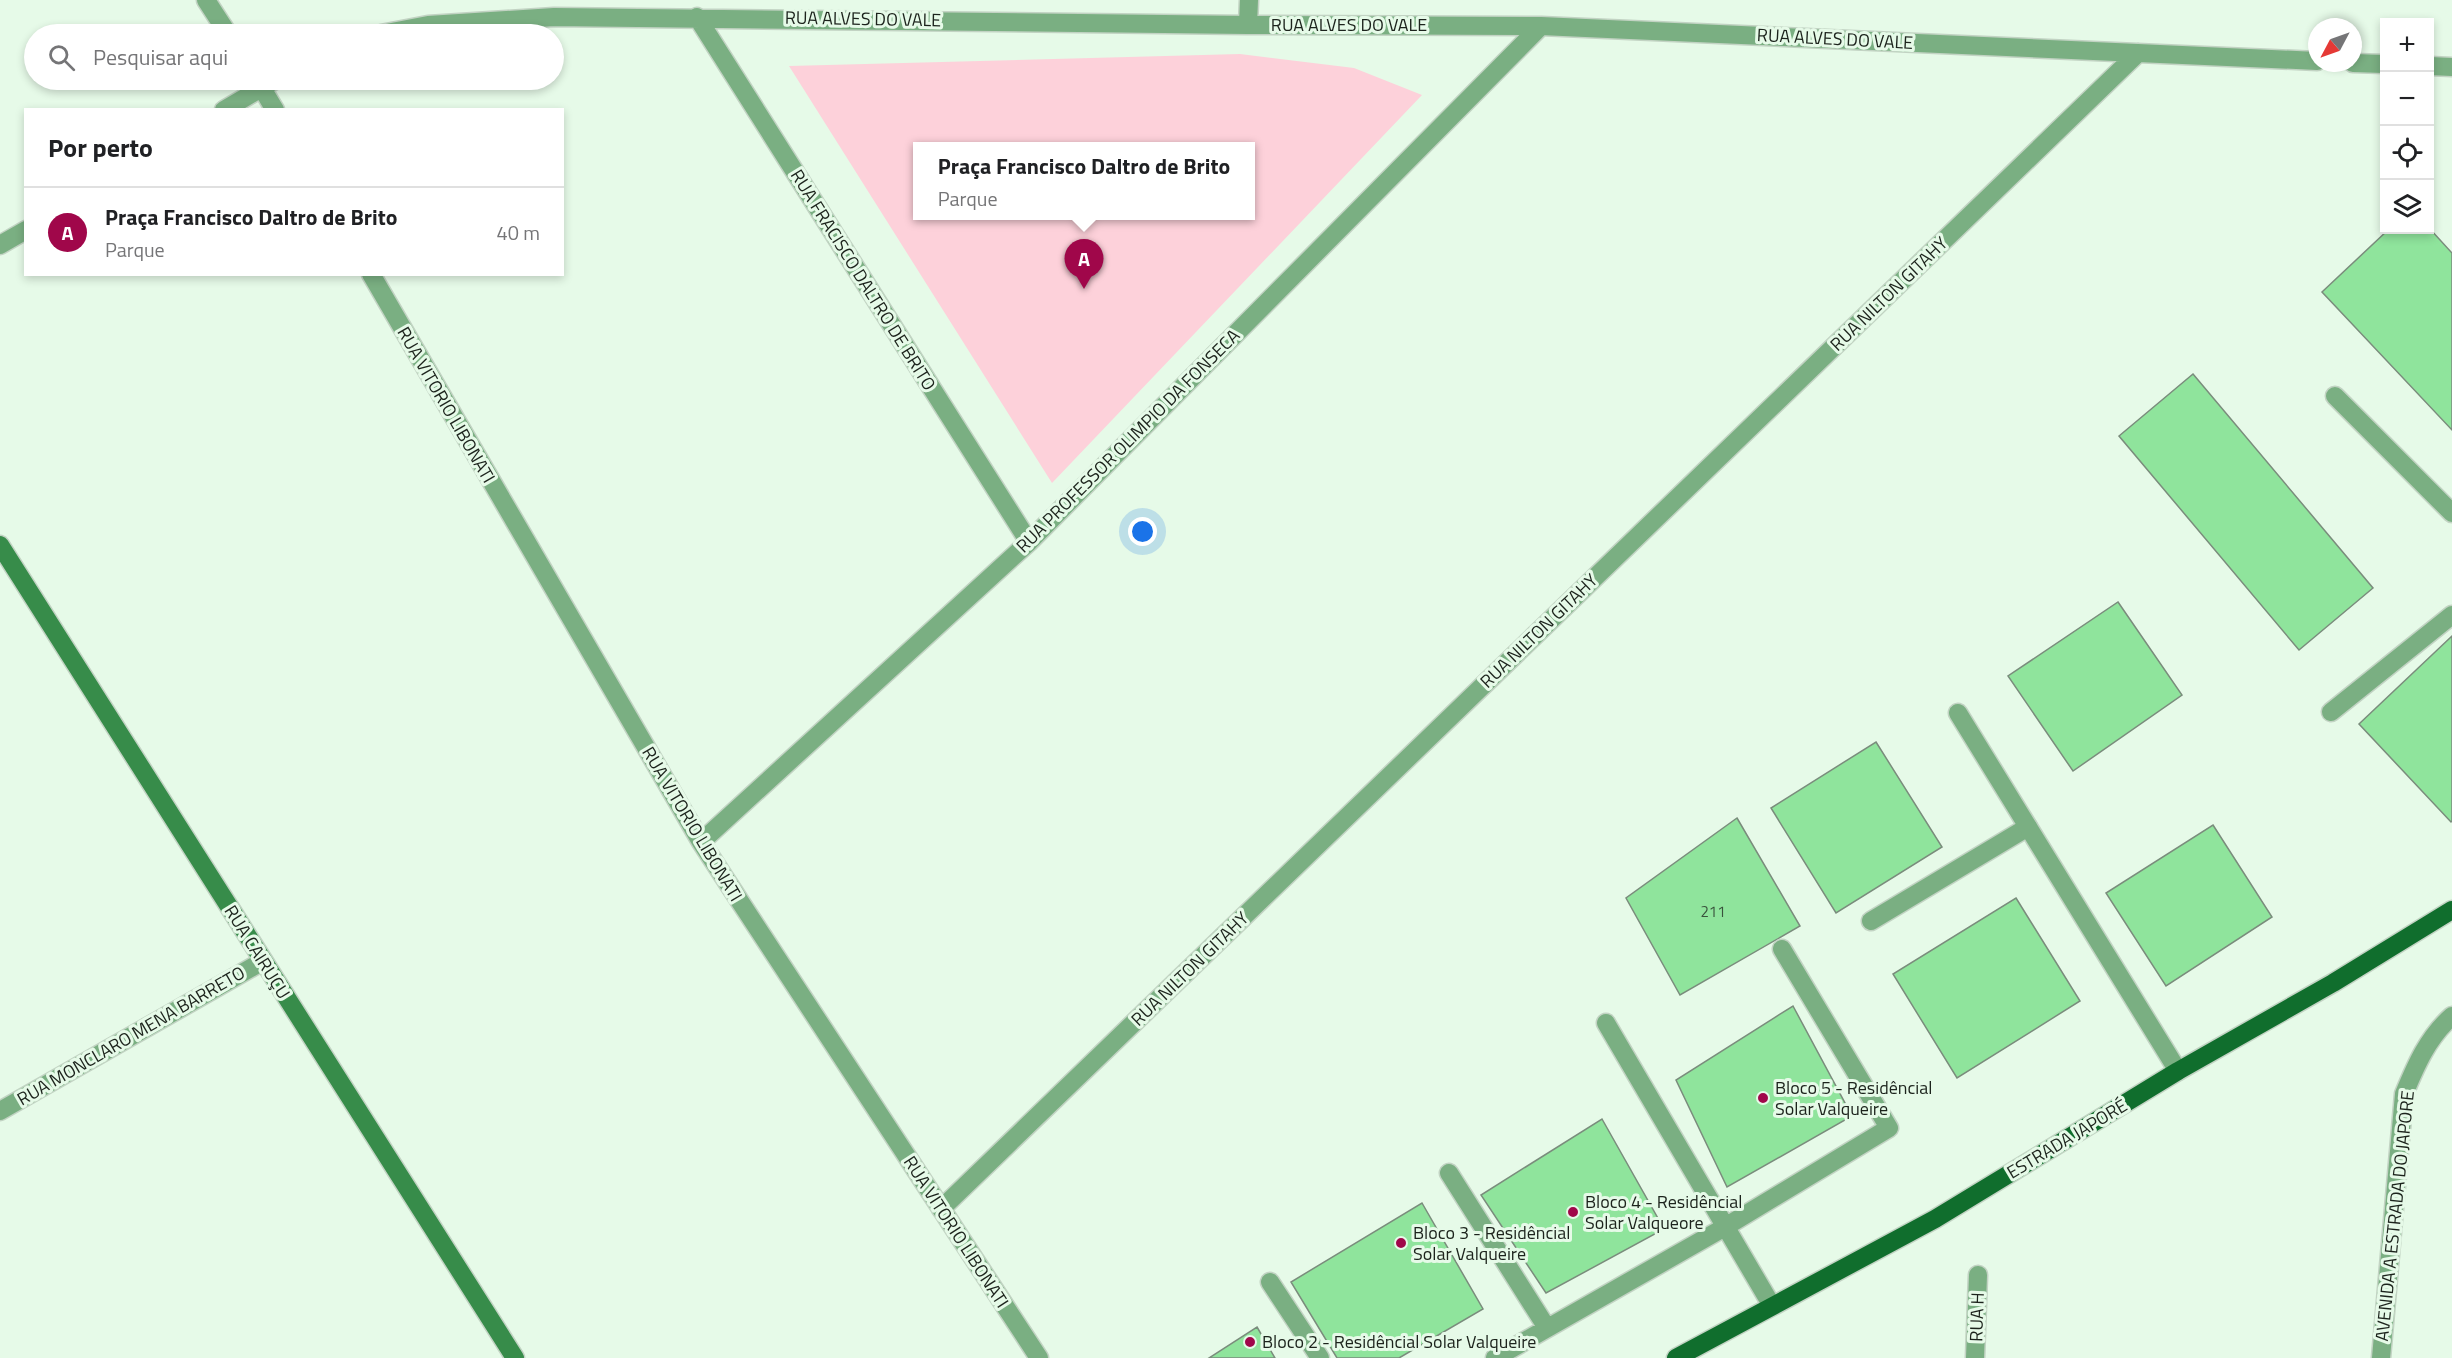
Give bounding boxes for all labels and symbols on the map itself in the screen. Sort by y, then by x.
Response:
street label: RUA ALVES DO VALE [785,4,941,33]
street label: RUA ALVES DO VALE [1271,11,1427,38]
north arrow [2308,18,2362,72]
street label: RUA ALVES DO VALE [1756,21,1914,56]
street label: RUA FRACISCO DALTRO DE BRITO [784,164,943,395]
street label: RUA NILTON GITAHY [1824,230,1954,357]
pin: A [1064,240,1104,289]
street label: RUA VITORIO LIBONATI [391,322,502,488]
street label: RUA PROFESSOR OLIMPIO DA FONSECA [1010,322,1246,559]
your location [1128,517,1157,546]
street label: RUA NILTON GITAHY [1474,567,1604,694]
street label: RUA VITORIO LIBONATI [635,741,749,906]
street label: RUA CAIRUÇU [218,900,297,1004]
house number: 211 [1700,900,1726,923]
street label: RUA NILTON GITAHY [1125,905,1255,1032]
street label: RUA MONCLARO MENA BARRETO [12,959,250,1112]
place label: Bloco 5 - Residêncial Solar Valqueire [1775,1074,1932,1122]
street label: AVENIDA A ESTRADA DO JAPORE [2368,1089,2421,1343]
marker: Bloco 5 - Residêncial Solar Valqueire [1756,1091,1770,1105]
street label: ESTRADA JAPORÉ [2001,1092,2132,1185]
street label: RUA VITORIO LIBONATI [897,1150,1016,1313]
place label: Bloco 4 - Residêncial Solar Valqueore [1585,1188,1742,1236]
marker: Bloco 4 - Residêncial Solar Valqueore [1566,1205,1580,1219]
place label: Bloco 3 - Residêncial Solar Valqueire [1413,1219,1570,1267]
marker: Bloco 3 - Residêncial Solar Valqueire [1394,1236,1408,1250]
street label: RUA H [1962,1292,1991,1342]
place label: Bloco 2 - Residêncial Solar Valqueire [1262,1328,1536,1355]
marker: Bloco 2 - Residêncial Solar Valqueire [1243,1335,1257,1349]

